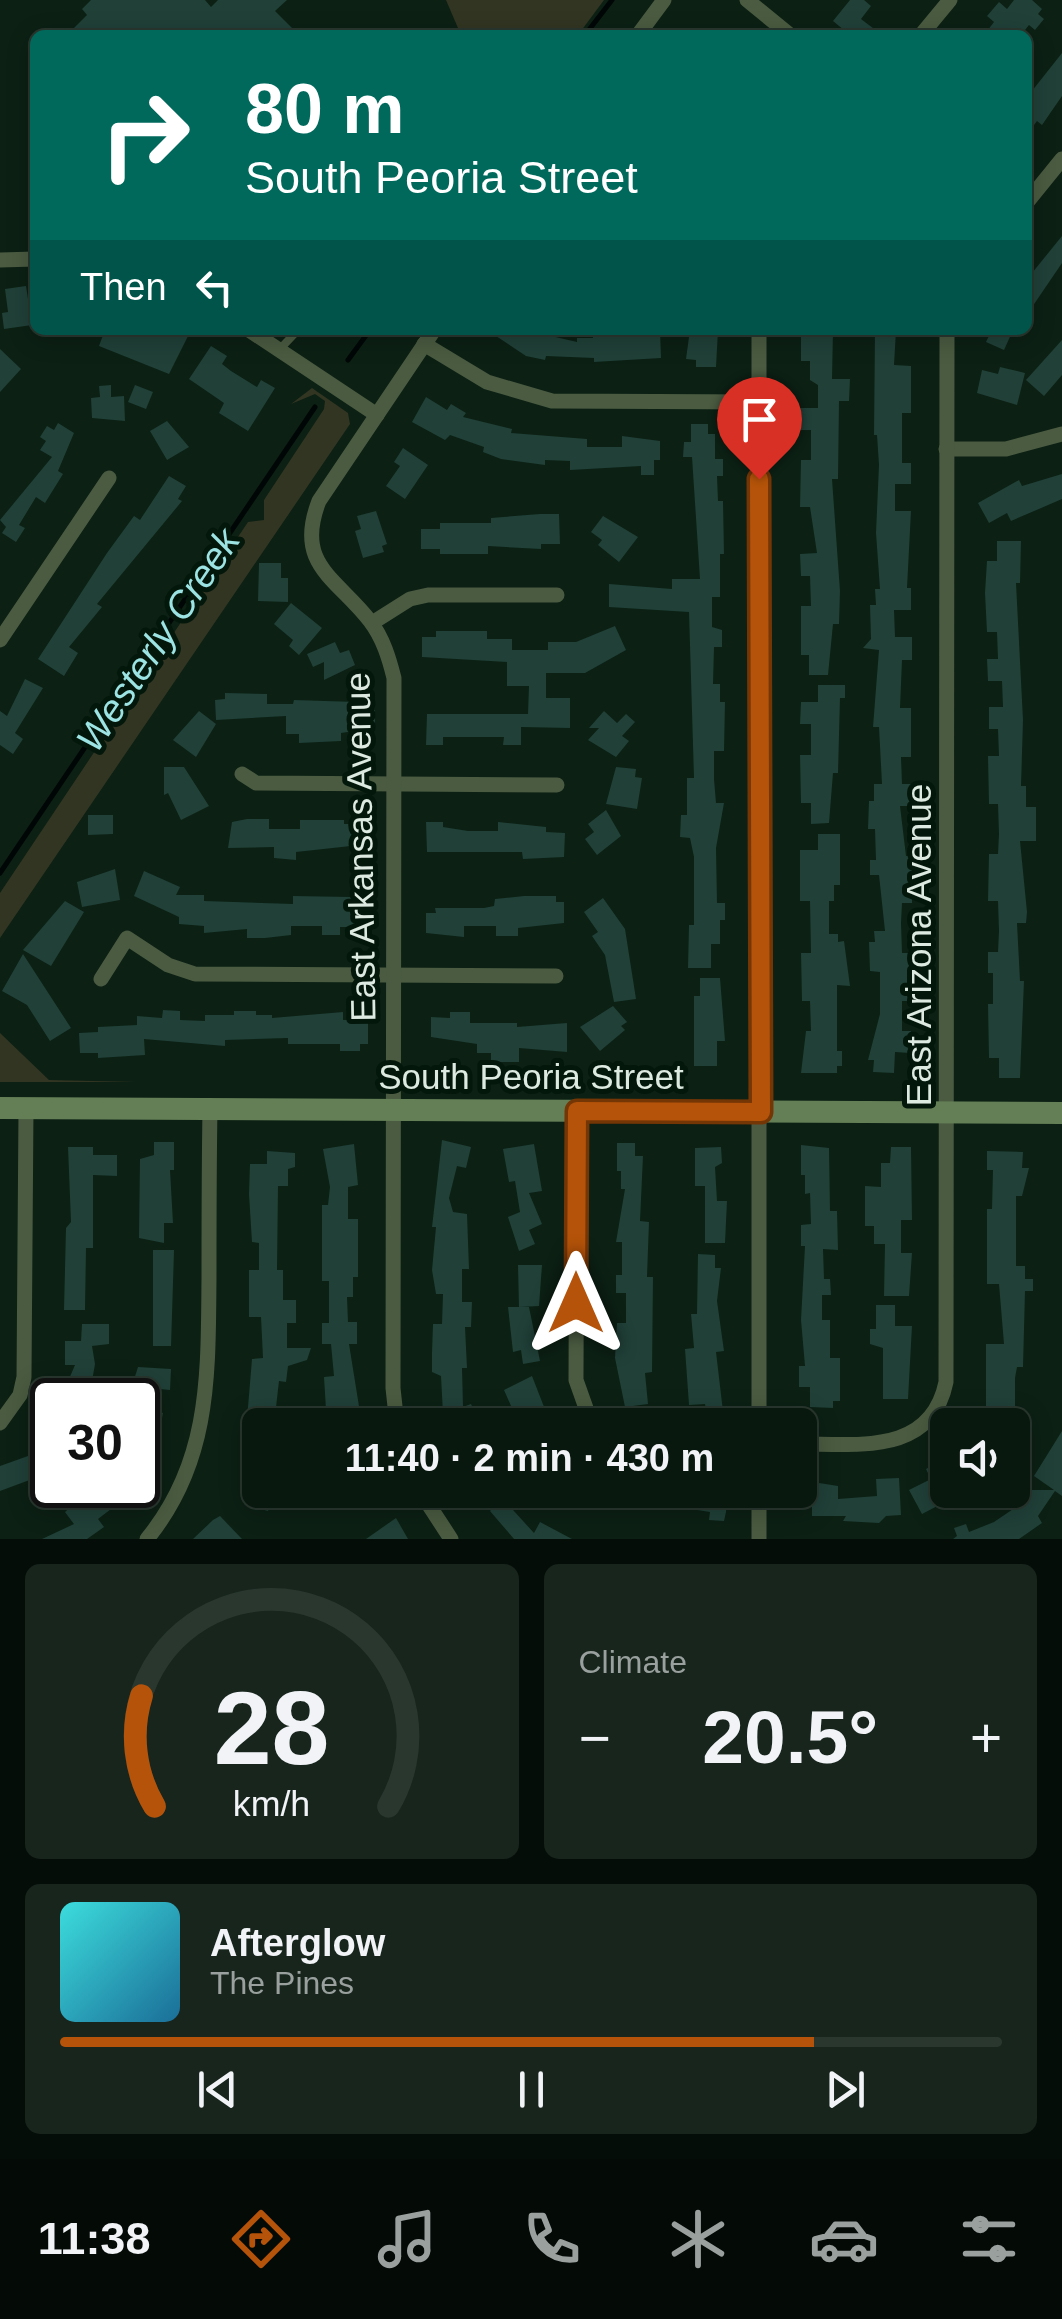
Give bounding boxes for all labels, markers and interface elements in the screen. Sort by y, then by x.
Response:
icon: right [80,70,210,200]
text: 80 m [245,70,405,148]
text: South Peoria Street [245,152,638,203]
icon: left [187,260,242,315]
text: Then [80,266,167,308]
pin [717,377,802,480]
icon: arrive [732,392,787,447]
water label: Westerly Creek [68,519,249,759]
street label: East Arkansas Avenue [337,672,383,1022]
street label: East Arizona Avenue [899,784,938,1106]
street label: South Peoria Street [378,1057,684,1096]
position arrow [524,1251,628,1355]
speed limit sign: 30 [30,1378,160,1508]
map controls [930,1408,1030,1508]
button: sound [930,1408,1030,1508]
text: 11:40 · 2 min · 430 m [345,1437,714,1479]
text: Climate [579,1644,687,1680]
text: 28 [214,1670,330,1786]
text: 20.5° [702,1695,878,1779]
text: − [579,1707,611,1769]
text: + [970,1707,1002,1769]
text: km/h [233,1784,310,1824]
text: Afterglow [210,1922,385,1964]
text: The Pines [210,1965,354,2001]
icon: previous [190,2062,245,2117]
icon: pause [504,2062,559,2117]
icon: next [818,2062,873,2117]
icon: directions [226,2204,296,2274]
icon: music [372,2204,442,2274]
icon: phone [517,2204,587,2274]
icon: climate [663,2204,733,2274]
icon: car [809,2204,879,2274]
icon: filters [954,2204,1024,2274]
text: 11:38 [38,2213,150,2264]

